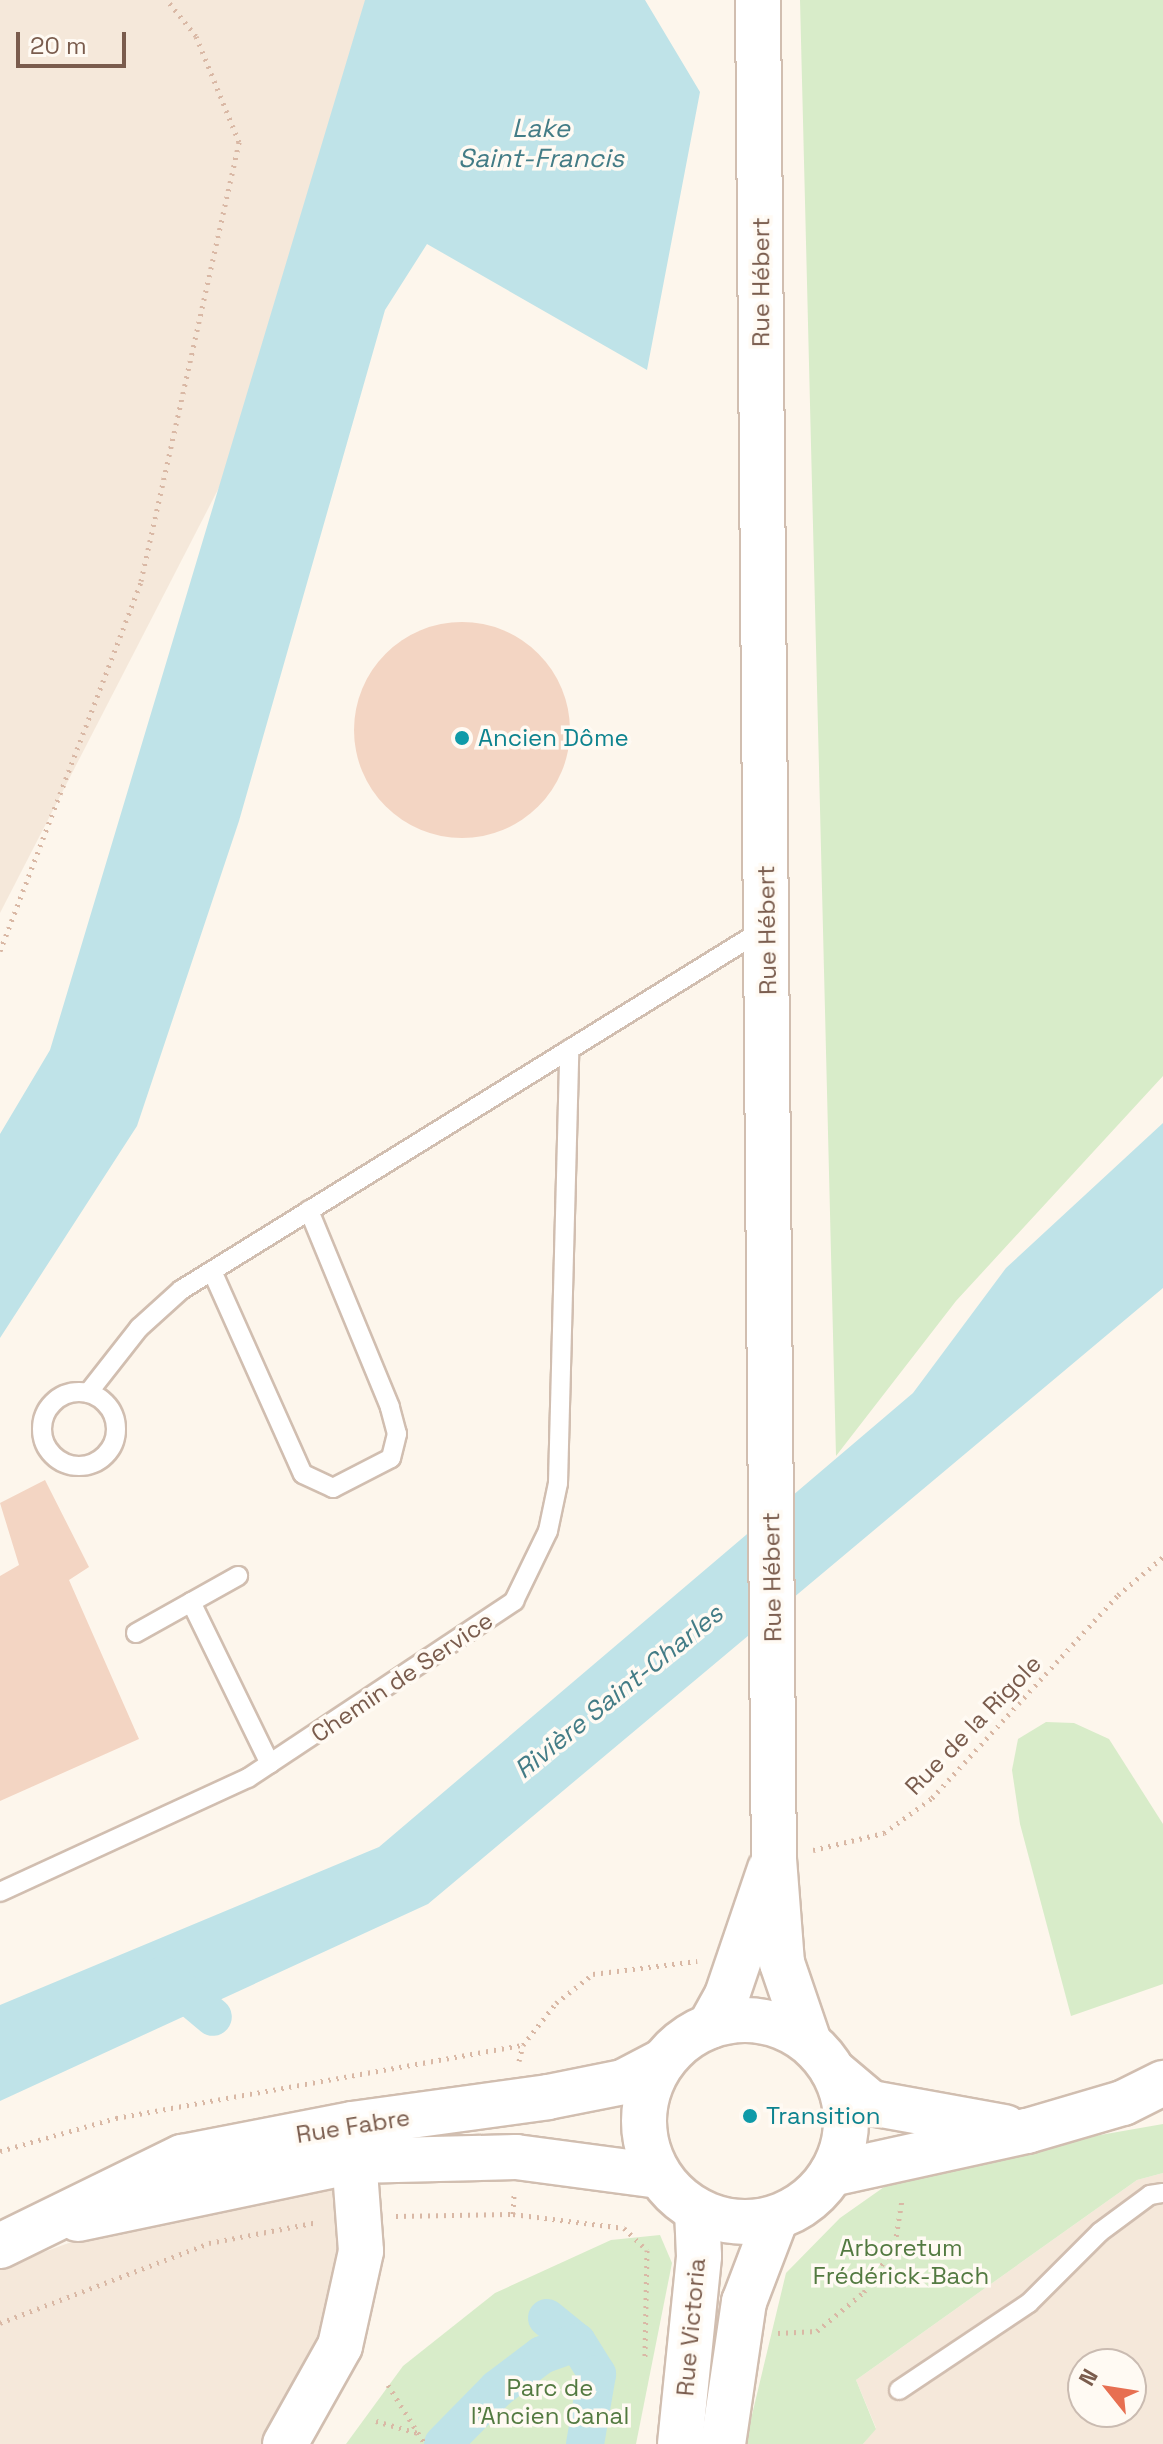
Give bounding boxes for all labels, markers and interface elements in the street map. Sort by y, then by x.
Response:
scale bar [20,16,130,66]
text: 20 m [30,30,87,61]
water label: Lake Saint-Francis [458,113,624,174]
street label: Rue Hébert [747,217,775,347]
place label: Ancien Dôme [478,724,629,752]
marker: Ancien Dôme [453,729,471,747]
street label: Rue Hébert [751,865,783,995]
street label: Rue Hébert [756,1512,788,1642]
water label: Rivière Saint-Charles [509,1598,729,1786]
street label: Chemin de Service [306,1606,498,1748]
street label: Rue de la Rigole [899,1649,1047,1801]
place label: Transition [766,2102,880,2130]
street label: Rue Fabre [294,2103,412,2149]
marker: Transition [741,2107,759,2125]
park label: Arboretum Frédérick-Bach [813,2234,989,2290]
street label: Rue Victoria [671,2257,711,2397]
north arrow [1067,2348,1147,2428]
text: N [1072,2364,1104,2390]
park label: Parc de l'Ancien Canal [471,2374,629,2430]

